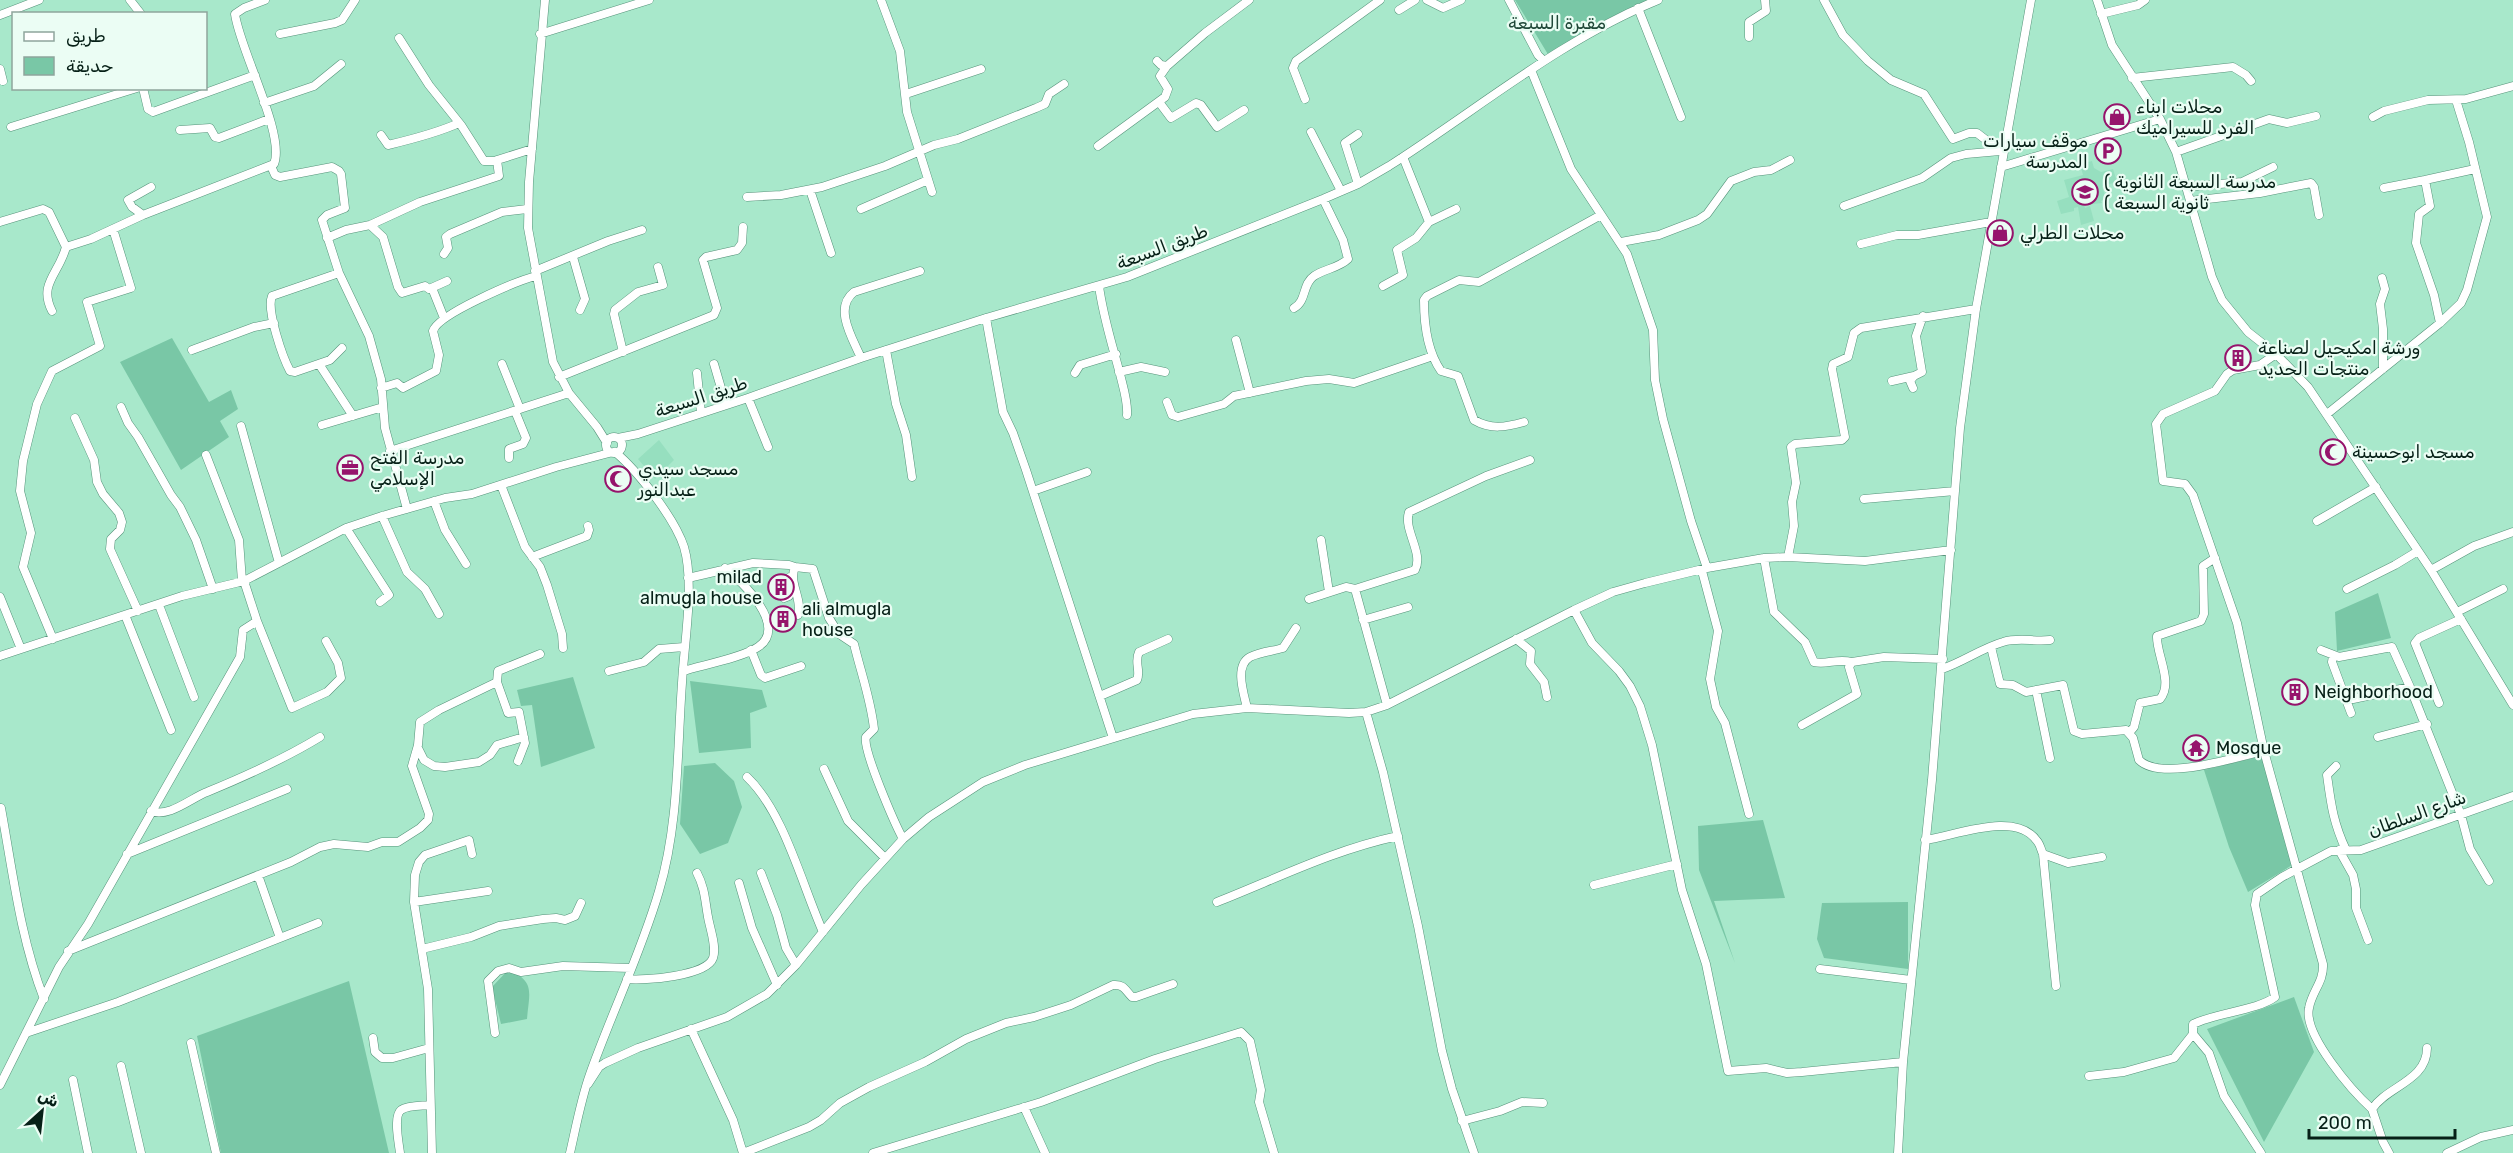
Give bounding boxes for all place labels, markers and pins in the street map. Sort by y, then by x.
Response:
place label: محلات ابناء الفرد للسيراميك [2136,96,2254,139]
shop icon: محلات ابناء الفرد للسيراميك [2102,102,2132,132]
place label: موقف سيارات المدرسة [1983,130,2088,173]
parking icon: موقف سيارات المدرسة [2093,136,2123,166]
place label: ( مدرسة السبعة الثانوية ( ثانوية السبعة [2104,171,2276,214]
school or university icon: ( مدرسة السبعة الثانوية ( ثانوية السبعة [2070,177,2100,207]
shop icon: محلات الطرلي [1985,218,2015,248]
place label: محلات الطرلي [2020,222,2124,246]
place label: ورشة امكيحيل لصناعة منتجات الحديد [2258,337,2420,380]
building icon: ورشة امكيحيل لصناعة منتجات الحديد [2223,343,2253,373]
mosque icon: مسجد ابوحسينة [2318,437,2348,467]
place label: مسجد ابوحسينة [2352,441,2474,463]
place label: مدرسة الفتح الإسلامي [370,447,464,492]
office icon: مدرسة الفتح الإسلامي [335,453,365,483]
place label: مسجد سيدي عبدالنور [637,458,738,501]
mosque icon: مسجد سيدي عبدالنور [603,464,633,494]
place label: milad almugla house [640,566,762,609]
building icon: milad almugla house [766,572,796,602]
place label: ali almugla house [802,598,891,641]
building icon: ali almugla house [768,604,798,634]
building icon: Neighborhood [2280,677,2310,707]
place label: Neighborhood [2314,681,2433,703]
temple icon: Mosque [2181,733,2211,763]
place label: Mosque [2216,737,2281,759]

